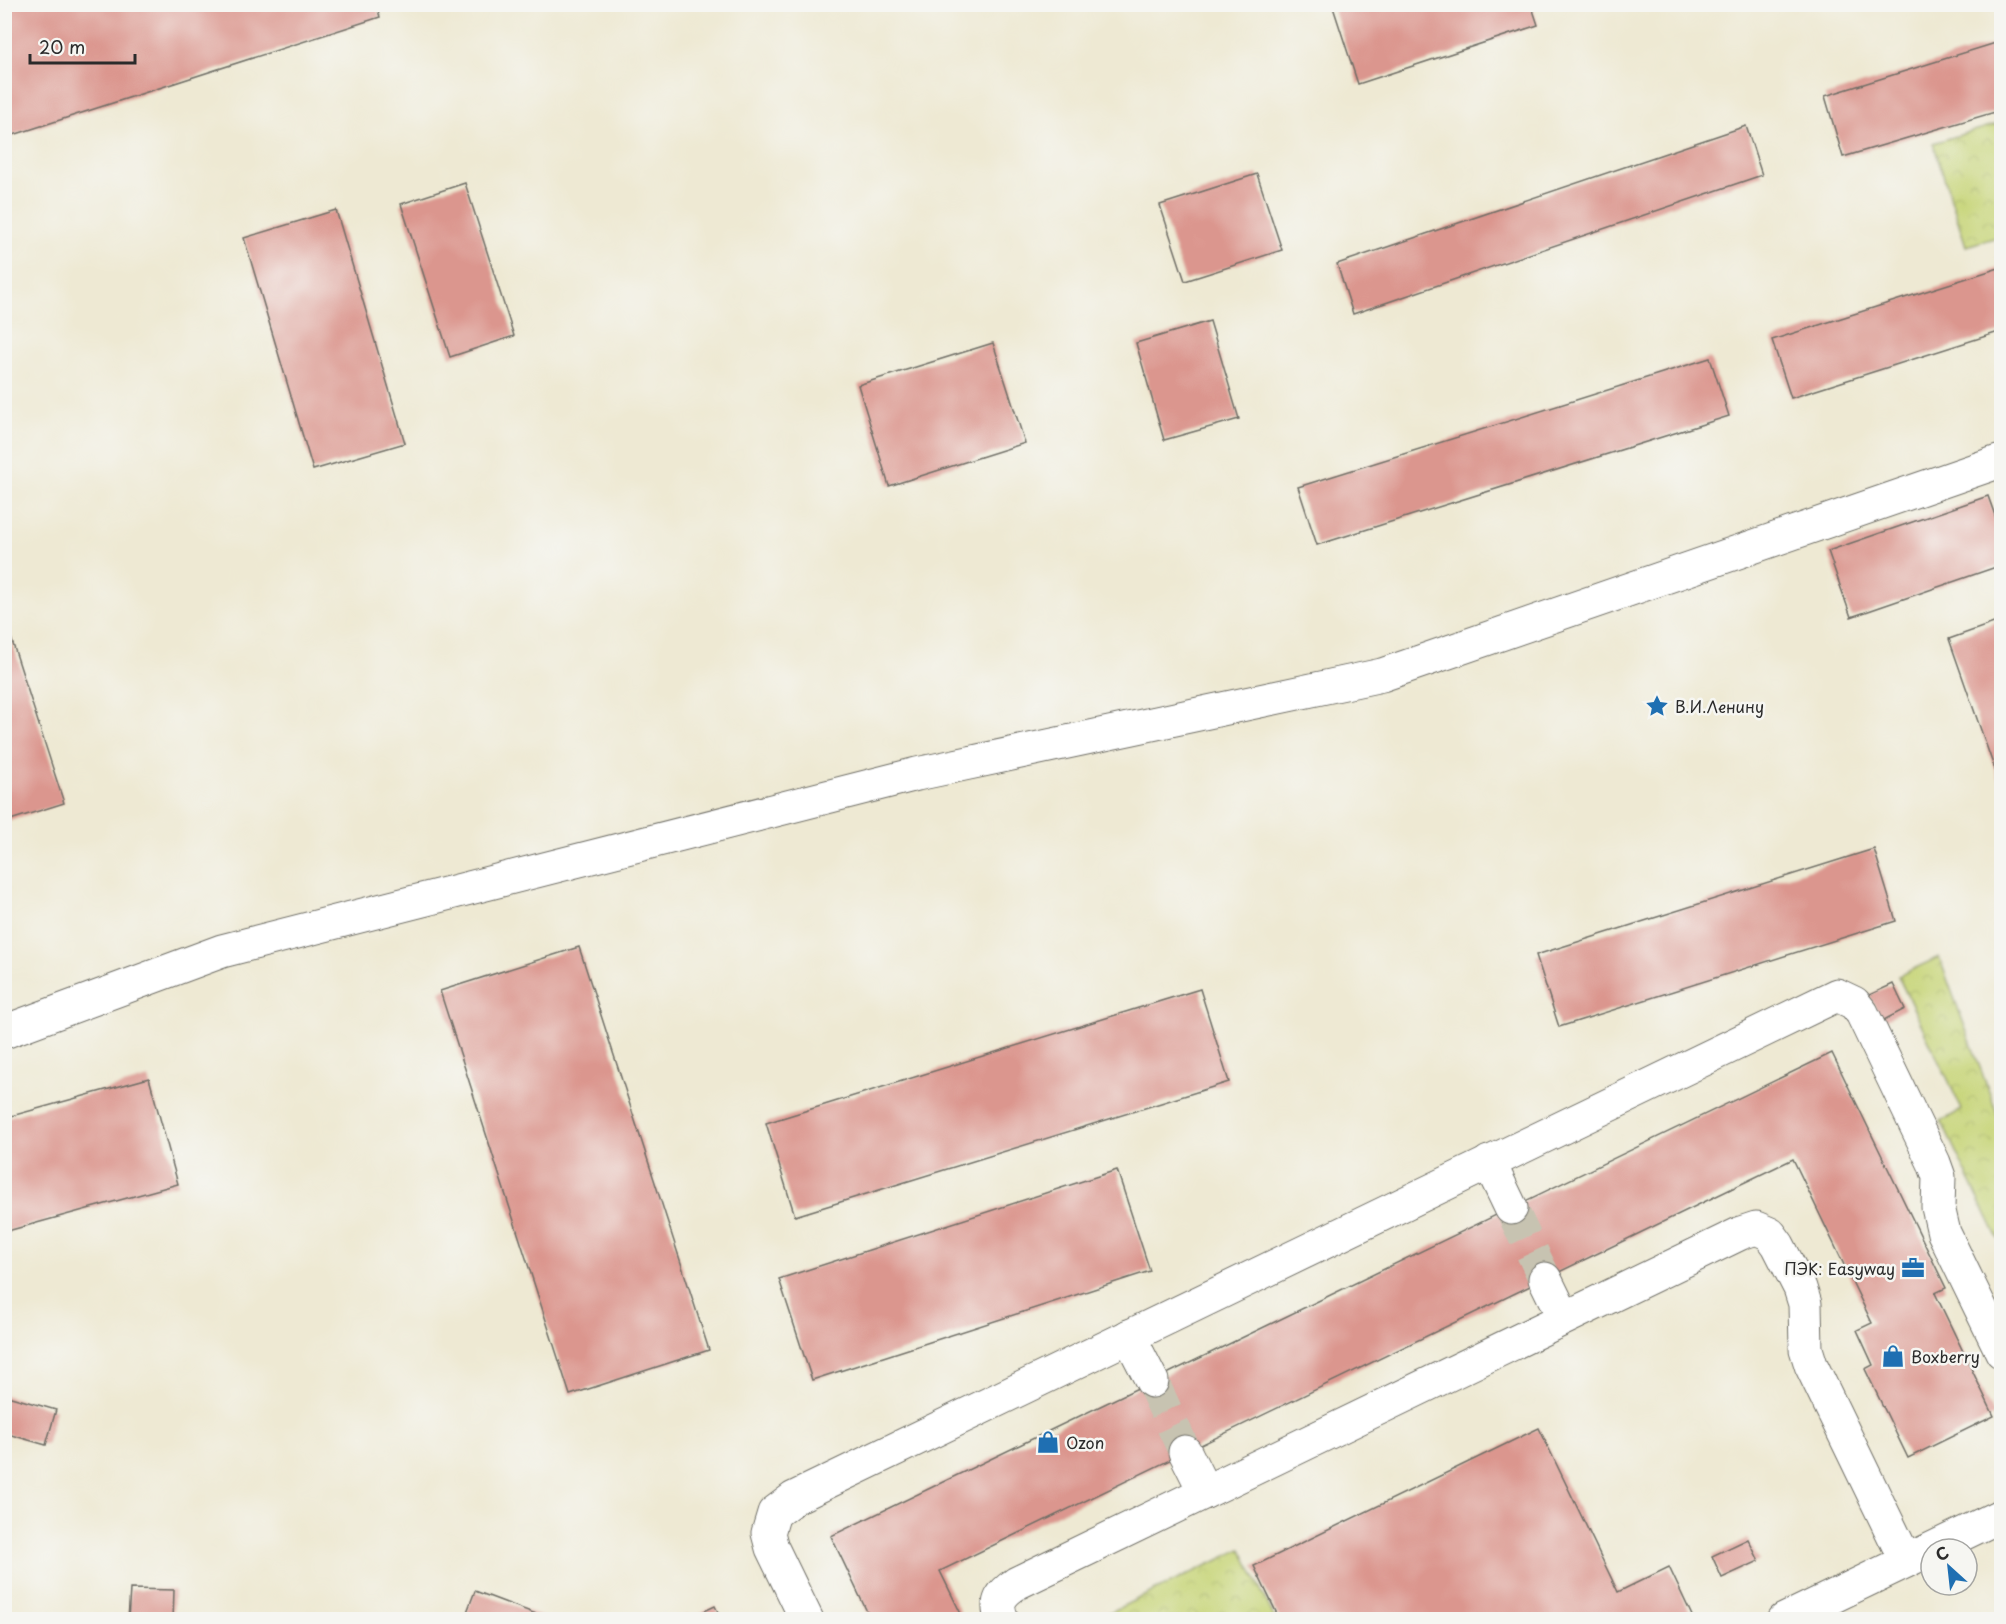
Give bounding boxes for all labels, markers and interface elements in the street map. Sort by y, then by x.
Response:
scale bar [30,27,135,65]
text: 20 m [39,33,85,60]
place icon: В.И.Ленину [1644,693,1670,719]
place label: В.И.Ленину [1675,694,1764,718]
office icon: ПЭК: Easyway [1900,1255,1926,1281]
place label: ПЭК: Easyway [1784,1256,1895,1280]
shop icon: Boxberry [1880,1343,1906,1369]
place label: Boxberry [1911,1344,1980,1368]
shop icon: Ozon [1035,1429,1061,1455]
place label: Ozon [1066,1430,1104,1454]
north arrow [1919,1537,1979,1597]
text: С [1931,1539,1953,1566]

